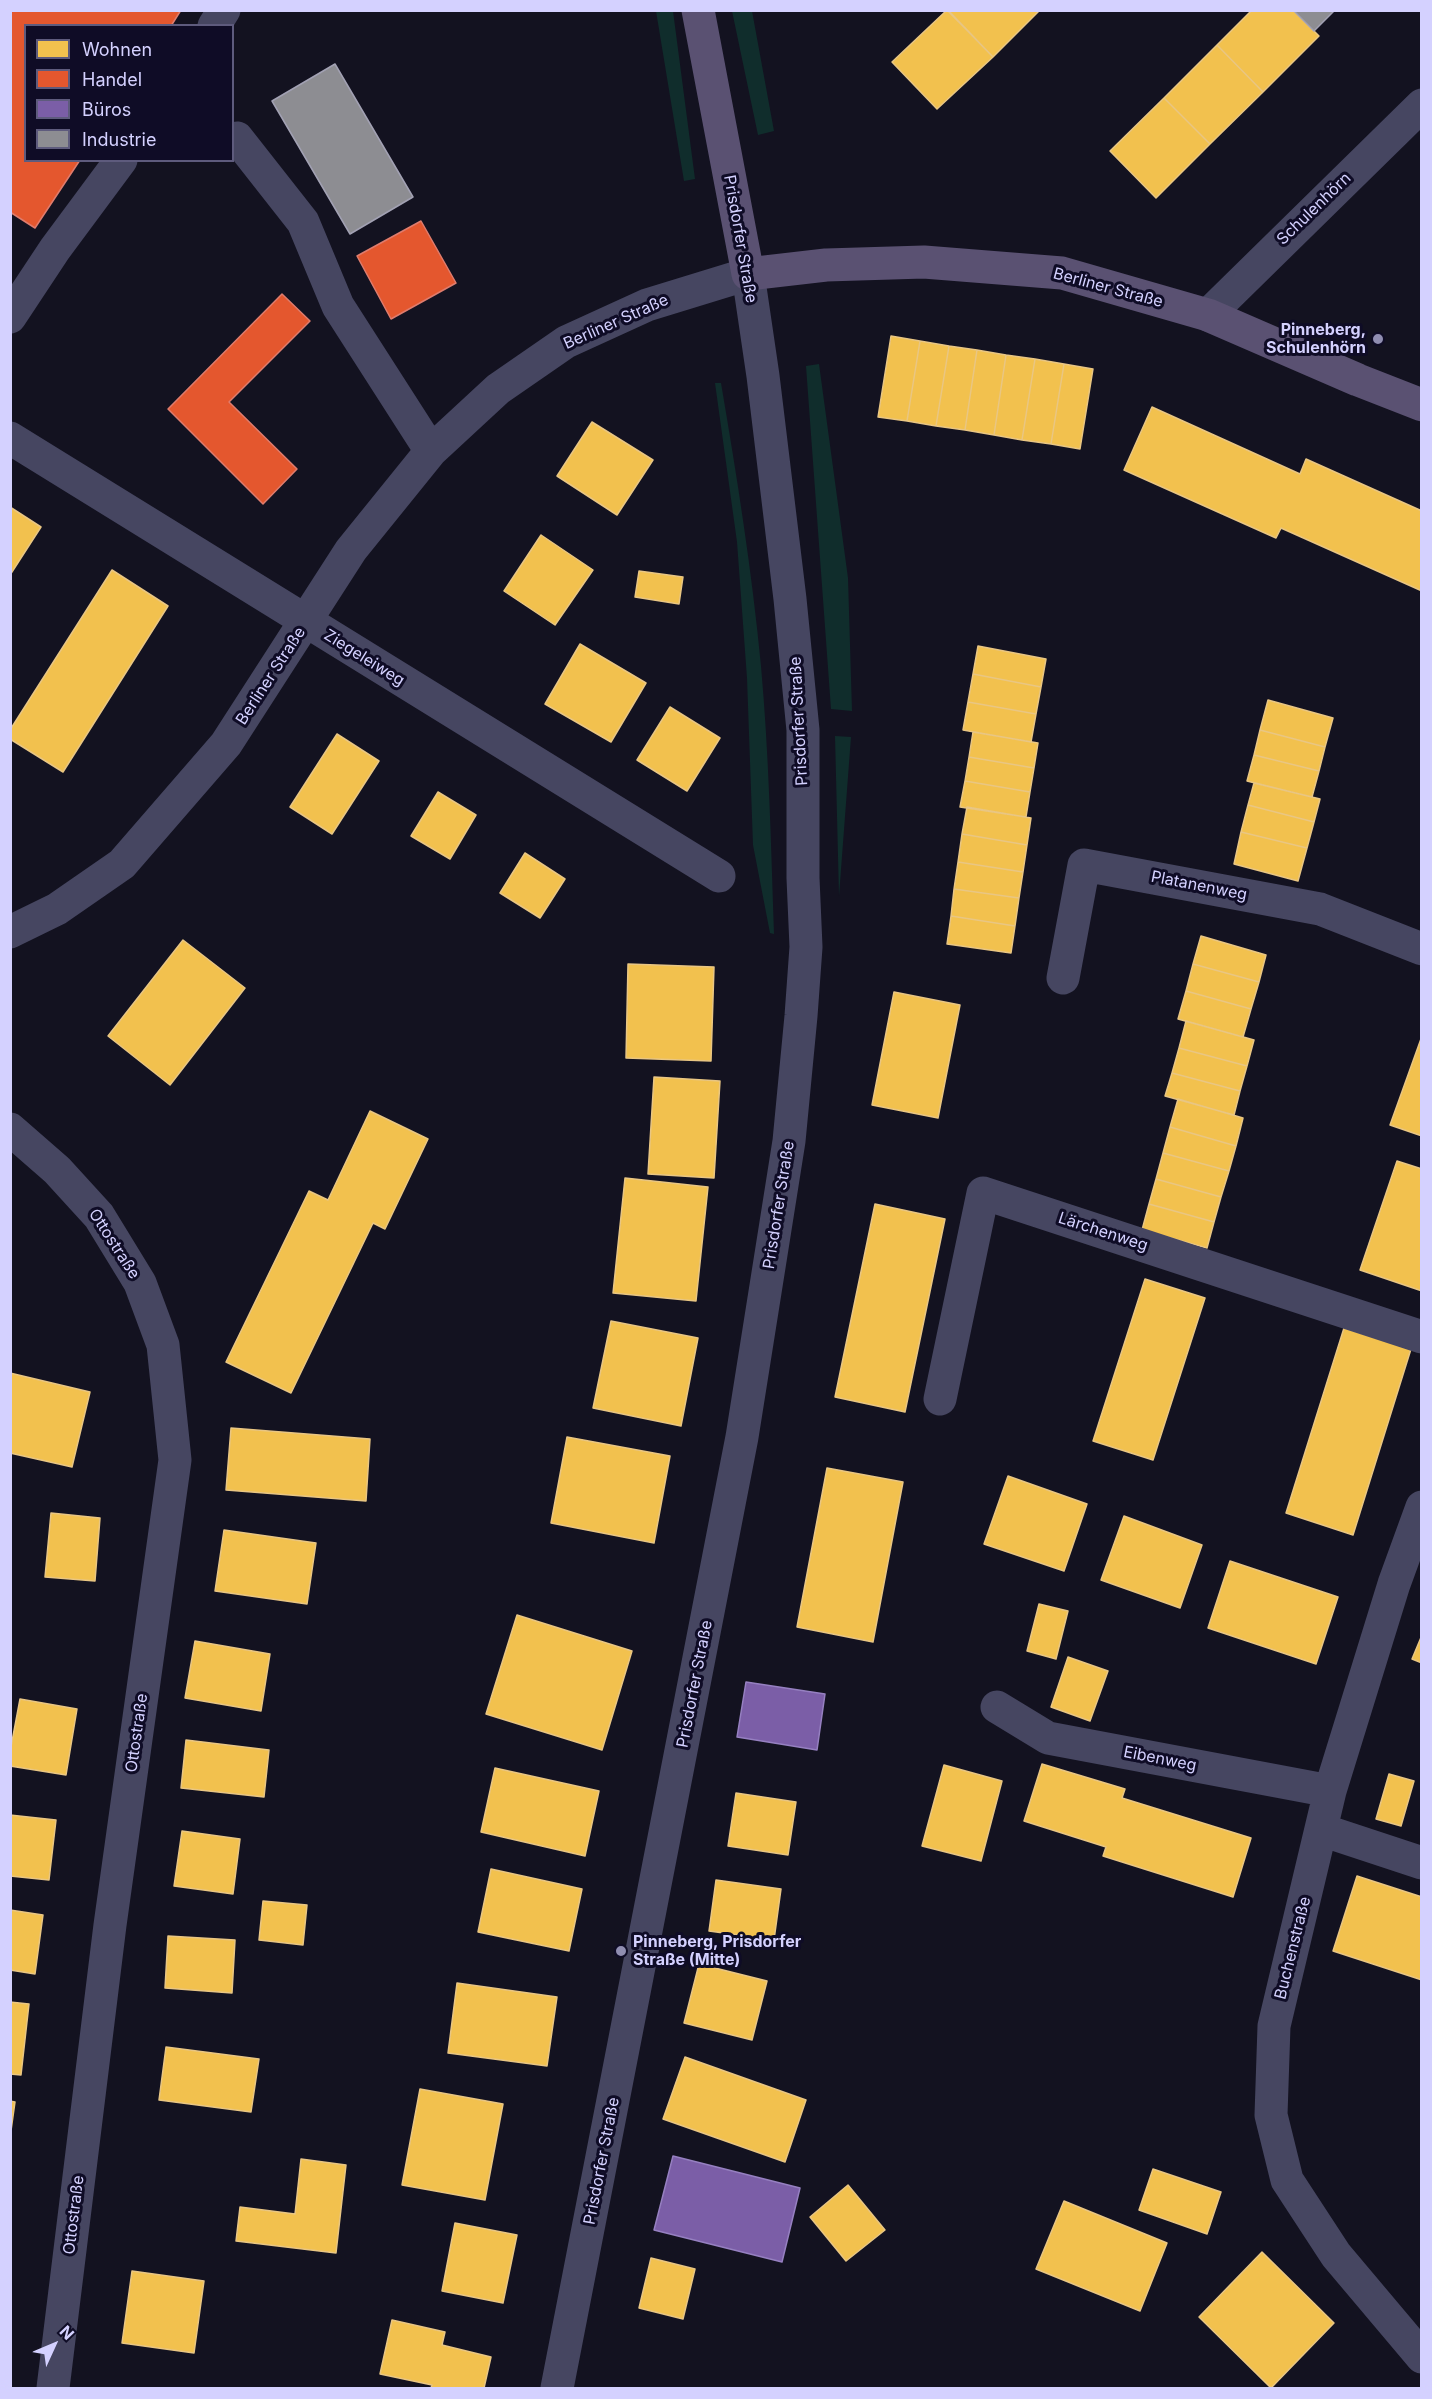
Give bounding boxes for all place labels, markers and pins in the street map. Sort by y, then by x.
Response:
place label: Pinneberg, Schulenhörn [1266,320,1366,358]
marker: Pinneberg, Schulenhörn [1371,332,1385,346]
place label: Pinneberg, Prisdorfer Straße (Mitte) [633,1932,801,1970]
marker: Pinneberg, Prisdorfer Straße (Mitte) [614,1944,628,1958]

